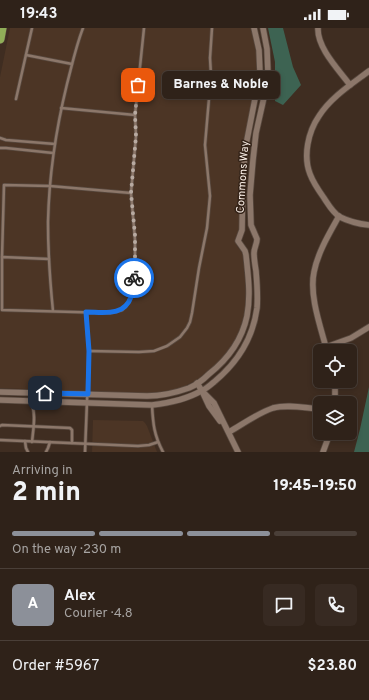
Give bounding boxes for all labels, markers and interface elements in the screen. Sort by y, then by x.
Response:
text: 19:43 [20,5,58,24]
pin [121,68,155,102]
callout: Barnes & Noble [162,71,280,99]
icon: bag [127,74,149,96]
text: Barnes & Noble [173,77,269,93]
street label: Commons Way [233,140,253,214]
courier [114,258,154,298]
icon: bike [123,267,145,289]
map controls [313,344,357,440]
button: locate [313,344,357,388]
pin [28,376,62,410]
icon: home [34,382,56,404]
button: layers [313,396,357,440]
text: Arriving in [12,463,73,479]
text: 2 min [12,477,81,510]
text: 19:45–19:50 [273,477,357,496]
text: On the way · 230 m [12,542,121,558]
button: chat [263,584,305,626]
button: phone [315,584,357,626]
text: Alex [64,587,96,606]
text: A [28,595,38,614]
text: Courier · 4.8 [64,606,133,622]
text: Order #5967 [12,657,99,676]
text: $23.80 [307,657,357,676]

